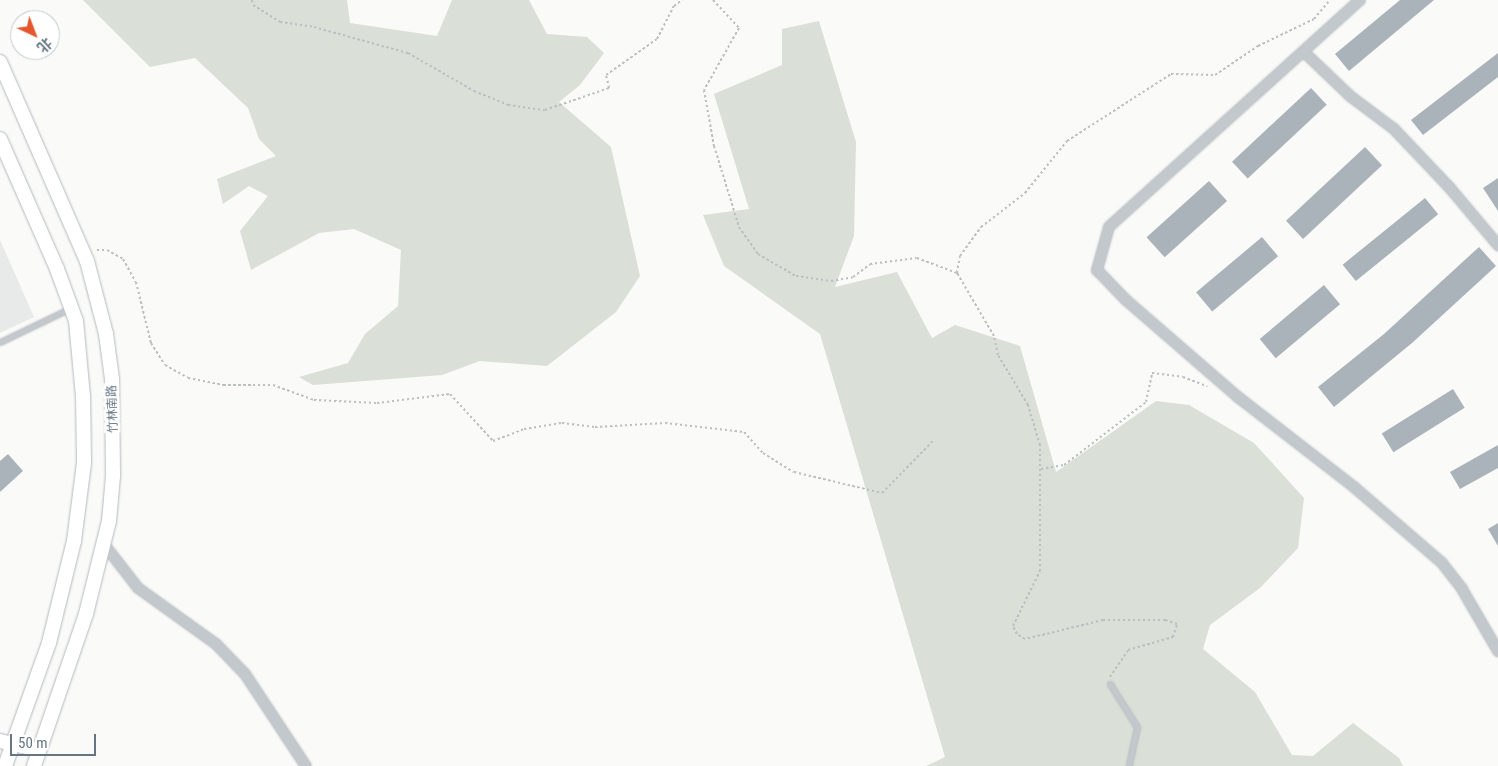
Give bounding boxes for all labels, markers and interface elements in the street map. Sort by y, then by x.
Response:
north arrow [10,10,60,60]
text: 北 [34,35,55,56]
street label: 竹林南路 [105,385,121,433]
scale bar [12,724,99,756]
text: 50 m [18,734,48,752]

